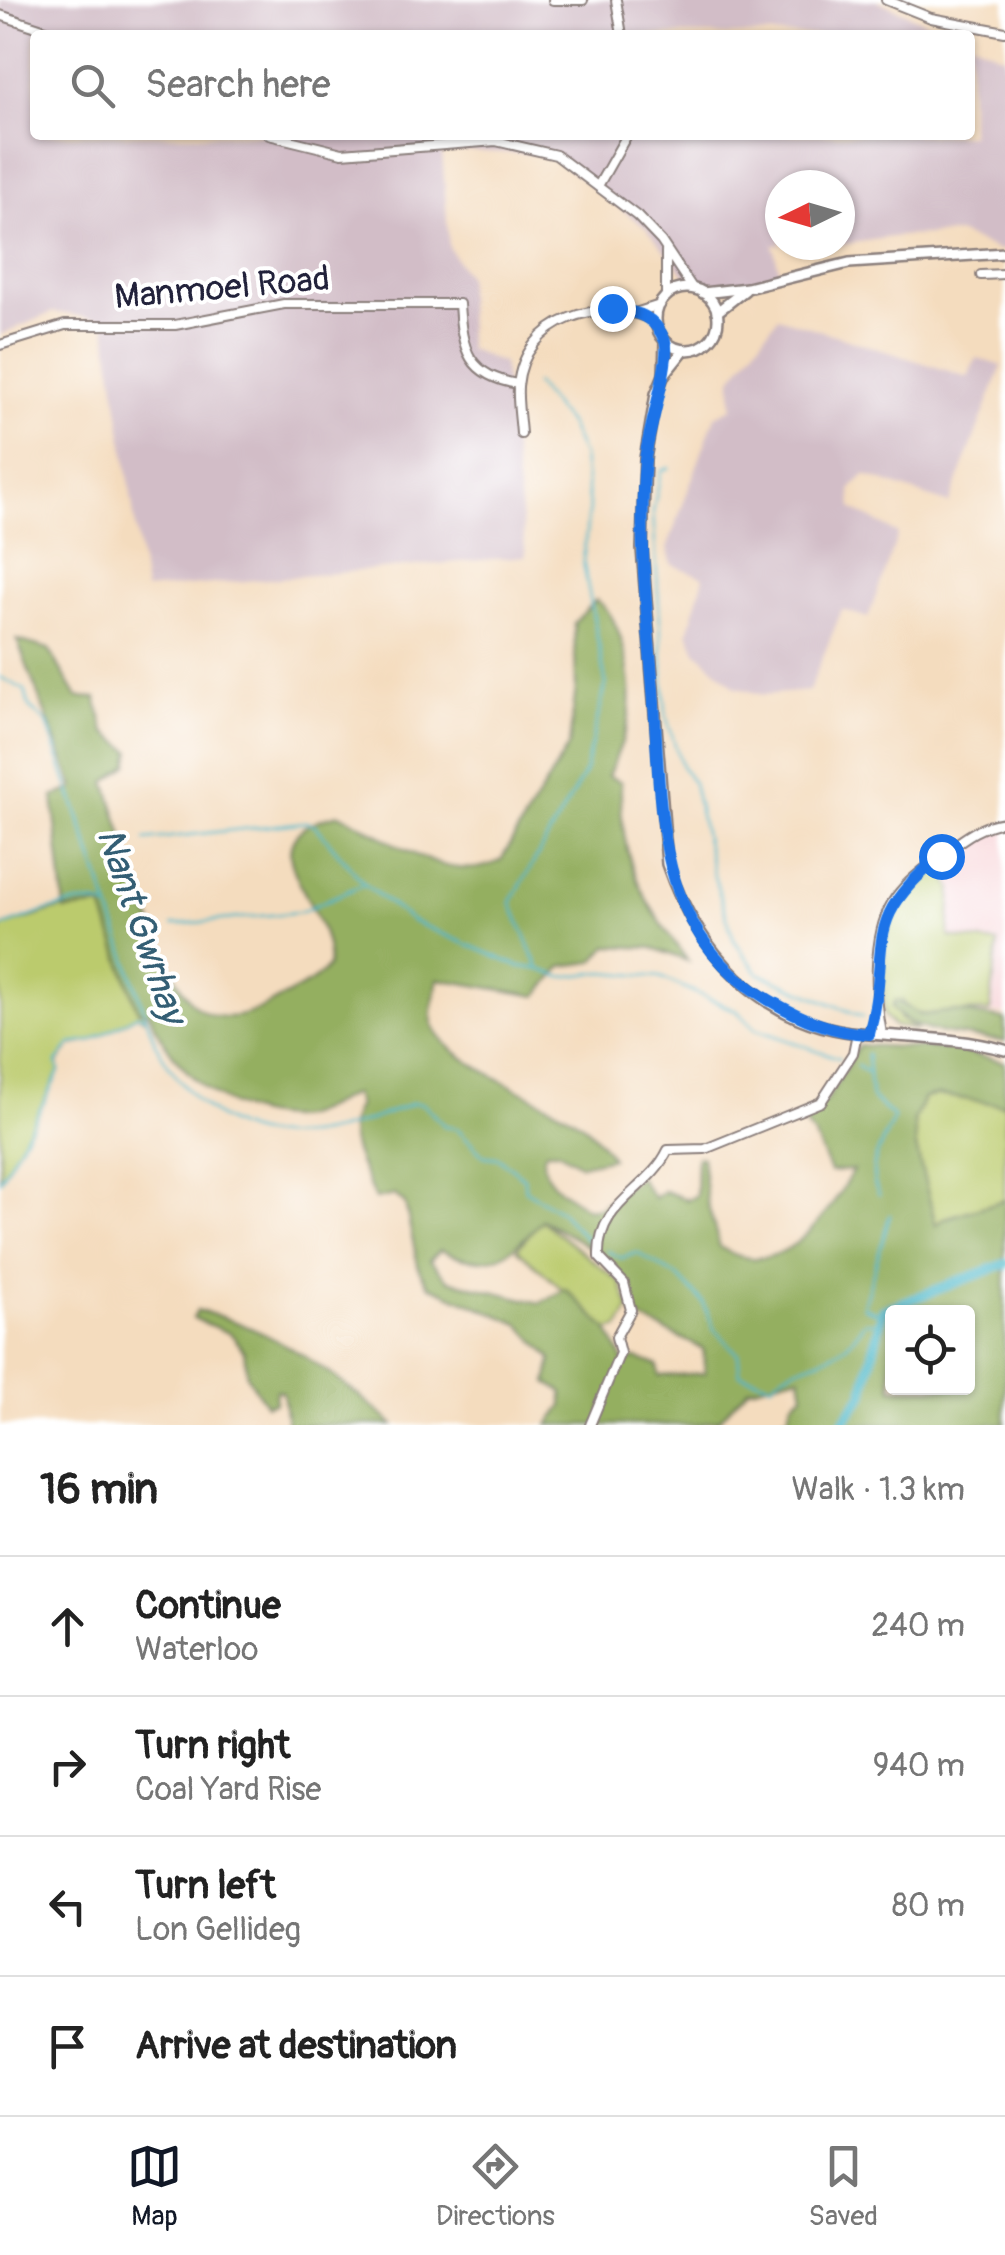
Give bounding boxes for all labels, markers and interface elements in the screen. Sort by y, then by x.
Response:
search box [30,30,975,140]
icon: search [65,58,120,113]
text: Search here [145,61,331,109]
north arrow [765,170,855,260]
street label: Manmoel Road [113,257,331,319]
route end [590,286,636,332]
water label: Nant Gwrhay [85,822,198,1034]
route start [919,834,965,880]
map controls [885,1305,975,1395]
button: locate [885,1305,975,1395]
text: 16 min [40,1464,158,1516]
text: Walk · 1.3 km [792,1470,965,1510]
text: Continue [135,1582,281,1630]
icon: ahead [40,1599,95,1654]
text: 240 m [871,1606,965,1646]
text: Waterloo [135,1630,258,1670]
text: Turn right [135,1722,290,1770]
icon: right [40,1739,95,1794]
text: 940 m [873,1746,965,1786]
text: Coal Yard Rise [135,1770,321,1810]
text: Turn left [135,1862,276,1910]
icon: left [40,1879,95,1934]
text: 80 m [892,1886,965,1926]
text: Lon Gellideg [135,1910,301,1950]
icon: arrive [40,2019,95,2074]
text: Arrive at destination [135,2022,457,2070]
tab: Map [127,2139,182,2234]
tab: Directions [436,2139,555,2234]
tab: Saved [809,2139,878,2234]

